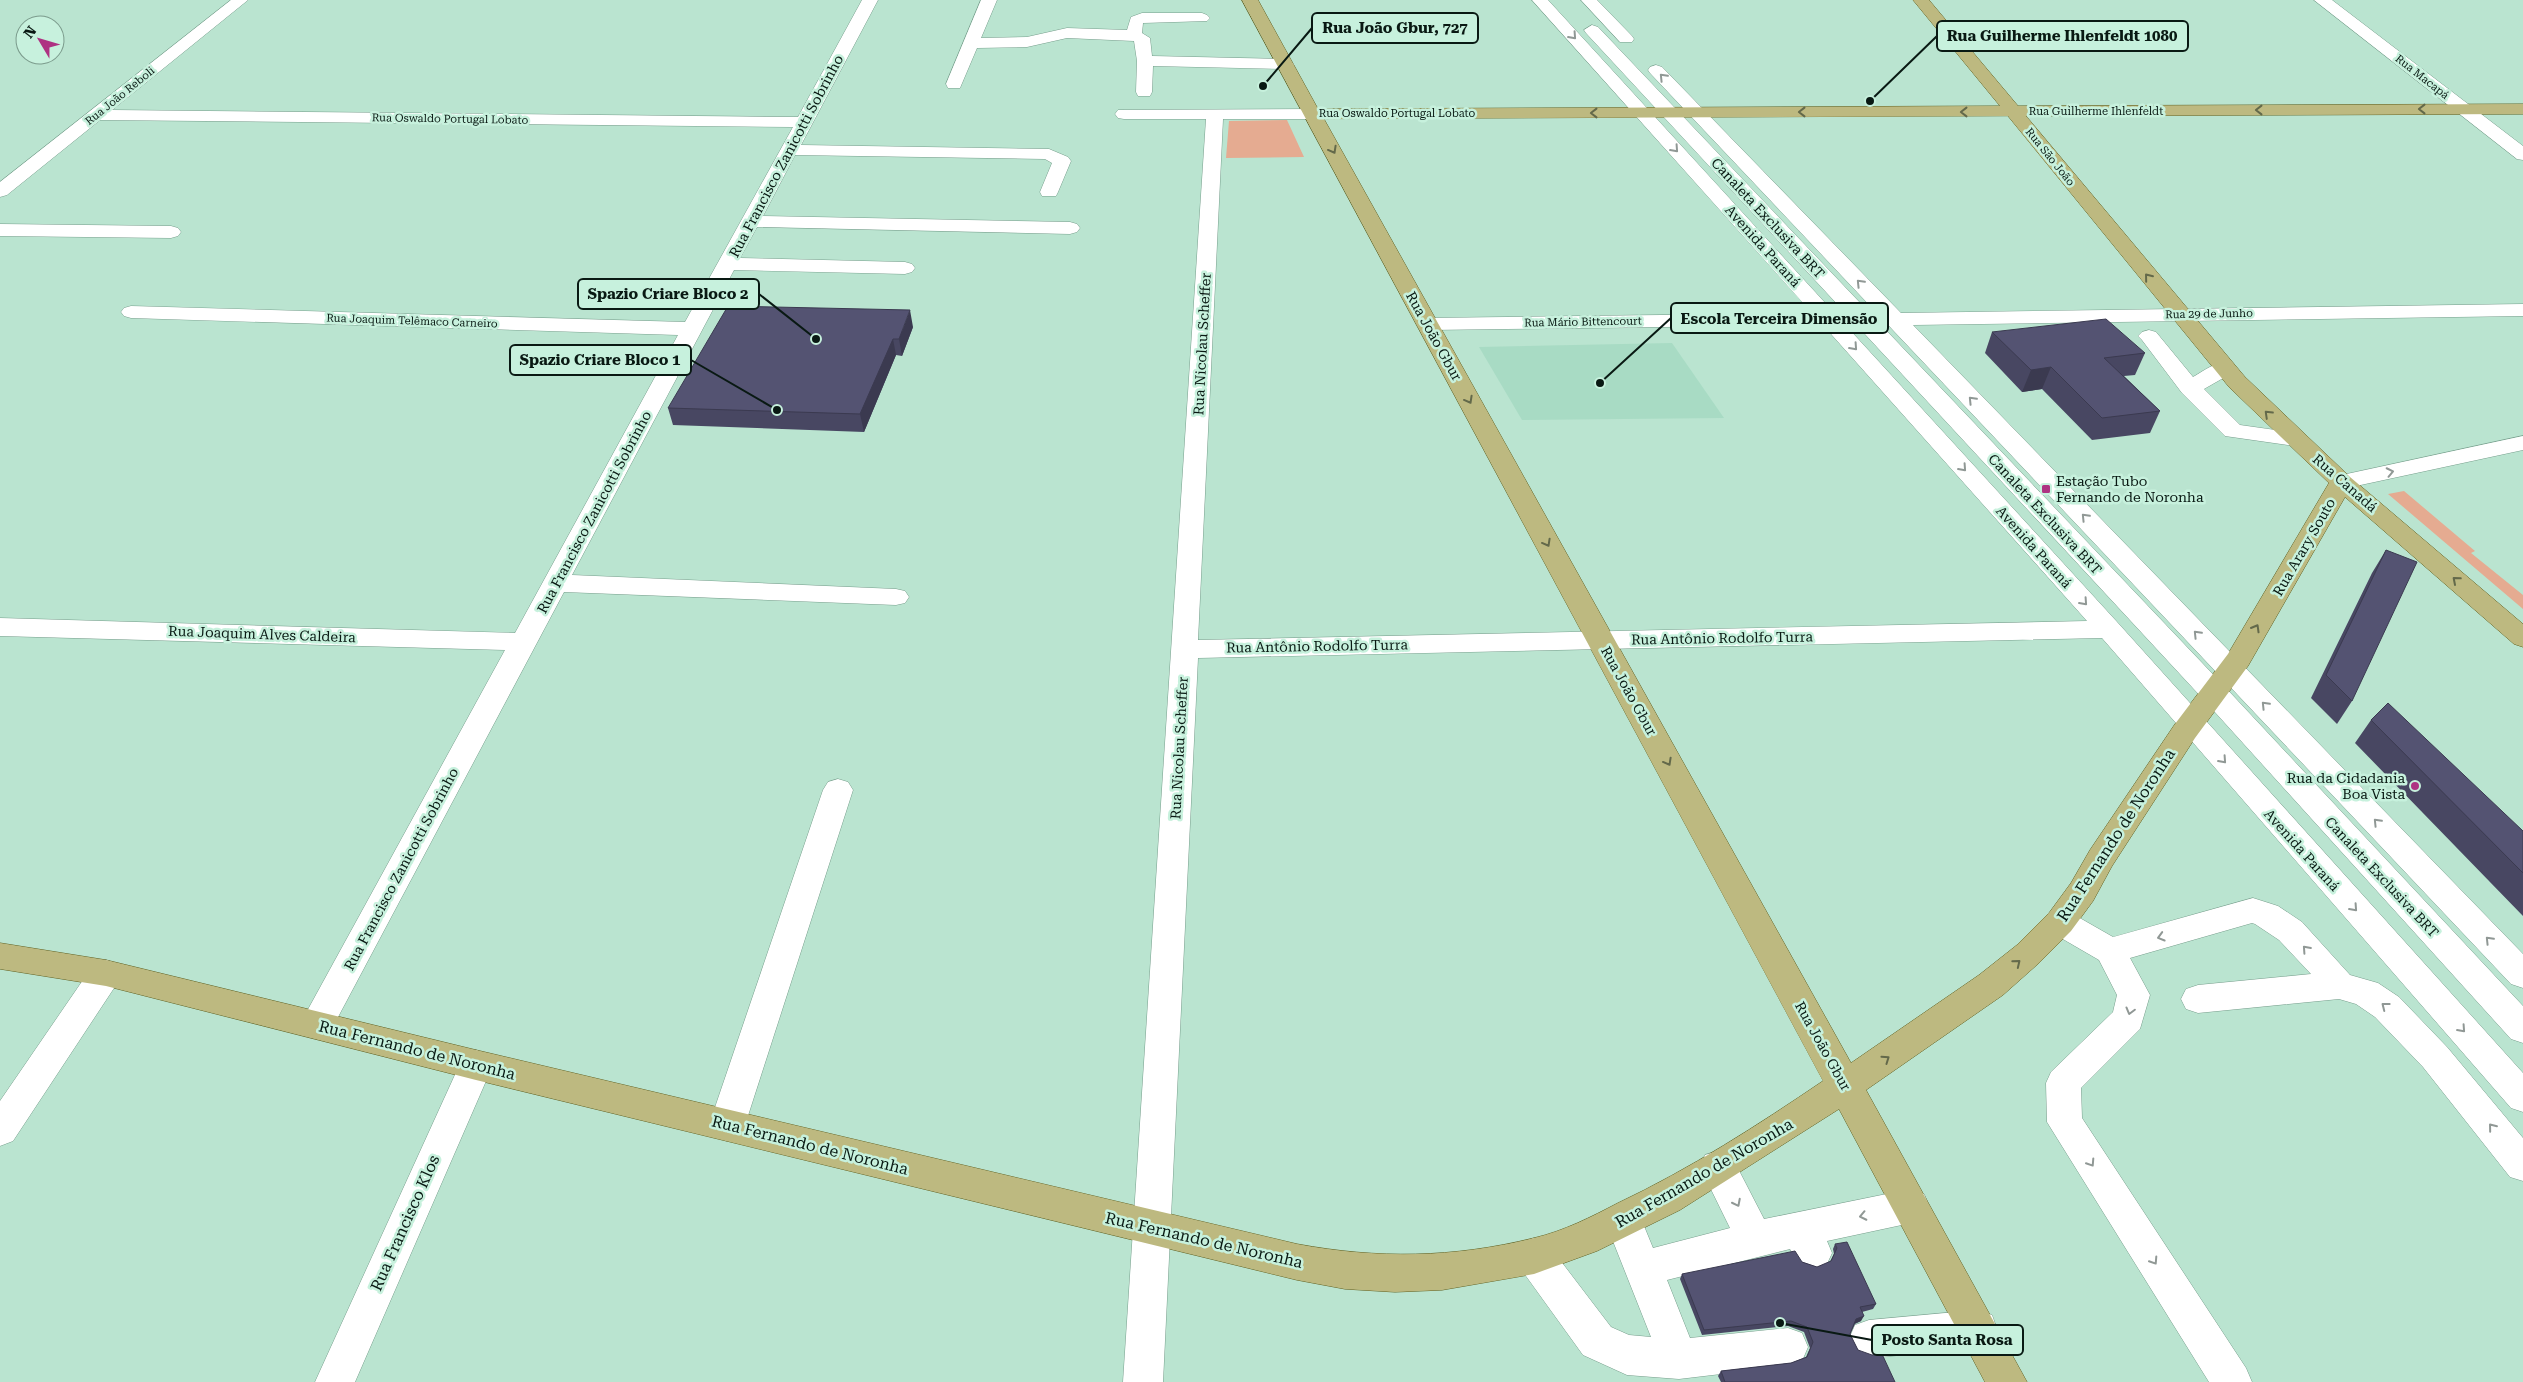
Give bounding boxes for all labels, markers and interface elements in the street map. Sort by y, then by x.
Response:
callout: Rua João Gbur, 727 [1312,13,1478,43]
north arrow [15,15,65,65]
text: Rua João Gbur, 727 [1322,19,1468,37]
callout: Rua Guilherme Ihlenfeldt 1080 [1937,21,2188,51]
text: N [20,23,40,41]
text: Rua Guilherme Ihlenfeldt 1080 [1947,27,2178,45]
one-way arrow [1567,30,1576,39]
street label: Rua Francisco Zanicotti Sobrinho [726,52,846,260]
street label: Rua Macapá [2393,52,2451,102]
street label: Rua João Reboli [83,64,158,128]
one-way arrow [1660,74,1669,83]
one-way arrow [2418,104,2426,114]
street label: Rua Guilherme Ihlenfeldt [2029,105,2163,118]
one-way arrow [2255,105,2263,115]
street label: Rua Oswaldo Portugal Lobato [1319,107,1475,120]
one-way arrow [1797,107,1805,117]
one-way arrow [1960,107,1968,117]
one-way arrow [1589,108,1597,118]
street label: Rua Oswaldo Portugal Lobato [372,111,529,127]
street label: Rua São João [2023,125,2077,189]
one-way arrow [1669,143,1678,152]
one-way arrow [1326,145,1336,154]
street label: Canaleta Exclusiva BRT [1708,155,1828,281]
street label: Avenida Paraná [1722,202,1804,290]
street label: Rua Nicolau Scheffer [1190,272,1214,416]
one-way arrow [2146,274,2154,283]
callout: Spazio Criare Bloco 2 [578,279,759,309]
one-way arrow [1857,279,1866,288]
text: Spazio Criare Bloco 2 [587,285,749,303]
street label: Rua João Gbur [1403,289,1465,384]
callout: Escola Terceira Dimensão [1671,303,1888,333]
street label: Rua 29 de Junho [2165,307,2253,321]
text: Escola Terceira Dimensão [1681,310,1878,328]
street label: Rua Joaquim Telêmaco Carneiro [326,312,498,330]
street label: Rua Mário Bittencourt [1524,314,1642,330]
one-way arrow [1848,342,1857,351]
callout: Spazio Criare Bloco 1 [510,345,691,375]
text: Spazio Criare Bloco 1 [519,351,681,369]
one-way arrow [1463,395,1473,404]
one-way arrow [1969,397,1978,406]
street label: Rua Francisco Zanicotti Sobrinho [534,408,654,616]
one-way arrow [2265,411,2274,420]
street label: Canaleta Exclusiva BRT [1985,451,2105,577]
street label: Rua Canadá [2310,451,2381,516]
one-way arrow [1957,462,1966,471]
one-way arrow [2386,467,2395,477]
place label: Estação Tubo Fernando de Noronha [2056,473,2204,505]
marker: Estação Tubo Fernando de Noronha [2040,483,2052,495]
street label: Rua Arary Souto [2270,495,2338,599]
street label: Avenida Paraná [1993,503,2075,591]
one-way arrow [2082,514,2091,523]
one-way arrow [1541,537,1551,546]
one-way arrow [2452,576,2461,585]
one-way arrow [2078,596,2087,605]
street label: Rua Joaquim Alves Caldeira [168,623,356,645]
one-way arrow [2250,625,2260,634]
street label: Rua Antônio Rodolfo Turra [1631,628,1813,648]
one-way arrow [2194,631,2203,640]
street label: Rua Antônio Rodolfo Turra [1226,636,1408,656]
street label: Rua João Gbur [1598,644,1660,739]
street label: Rua Nicolau Scheffer [1167,676,1191,820]
one-way arrow [2262,701,2271,710]
street label: Rua Fernando de Noronha [2053,745,2179,925]
one-way arrow [2217,755,2226,764]
one-way arrow [1661,757,1671,766]
street label: Rua Francisco Zanicotti Sobrinho [341,765,461,973]
place label: Rua da Cidadania Boa Vista [2287,770,2405,802]
marker: Rua da Cidadania Boa Vista [2409,780,2421,792]
street label: Avenida Paraná [2261,806,2343,894]
street label: Canaleta Exclusiva BRT [2322,814,2442,940]
one-way arrow [2374,819,2383,828]
one-way arrow [2348,902,2357,911]
one-way arrow [2158,931,2166,941]
one-way arrow [2486,937,2495,946]
one-way arrow [2303,945,2312,954]
one-way arrow [2011,961,2020,969]
street label: Rua João Gbur [1792,999,1854,1094]
one-way arrow [2381,1003,2390,1012]
one-way arrow [2125,1007,2135,1015]
street label: Rua Fernando de Noronha [317,1016,518,1084]
one-way arrow [2456,1024,2465,1033]
one-way arrow [1880,1056,1889,1065]
street label: Rua Fernando de Noronha [710,1111,911,1179]
street label: Rua Fernando de Noronha [1612,1114,1797,1232]
one-way arrow [2490,1124,2498,1133]
street label: Rua Francisco Klos [366,1152,444,1294]
one-way arrow [2085,1157,2094,1166]
one-way arrow [1730,1198,1741,1207]
street label: Rua Fernando de Noronha [1103,1208,1305,1272]
one-way arrow [1858,1210,1867,1221]
one-way arrow [2148,1255,2157,1264]
callout: Posto Santa Rosa [1872,1325,2023,1355]
text: Posto Santa Rosa [1882,1331,2013,1349]

